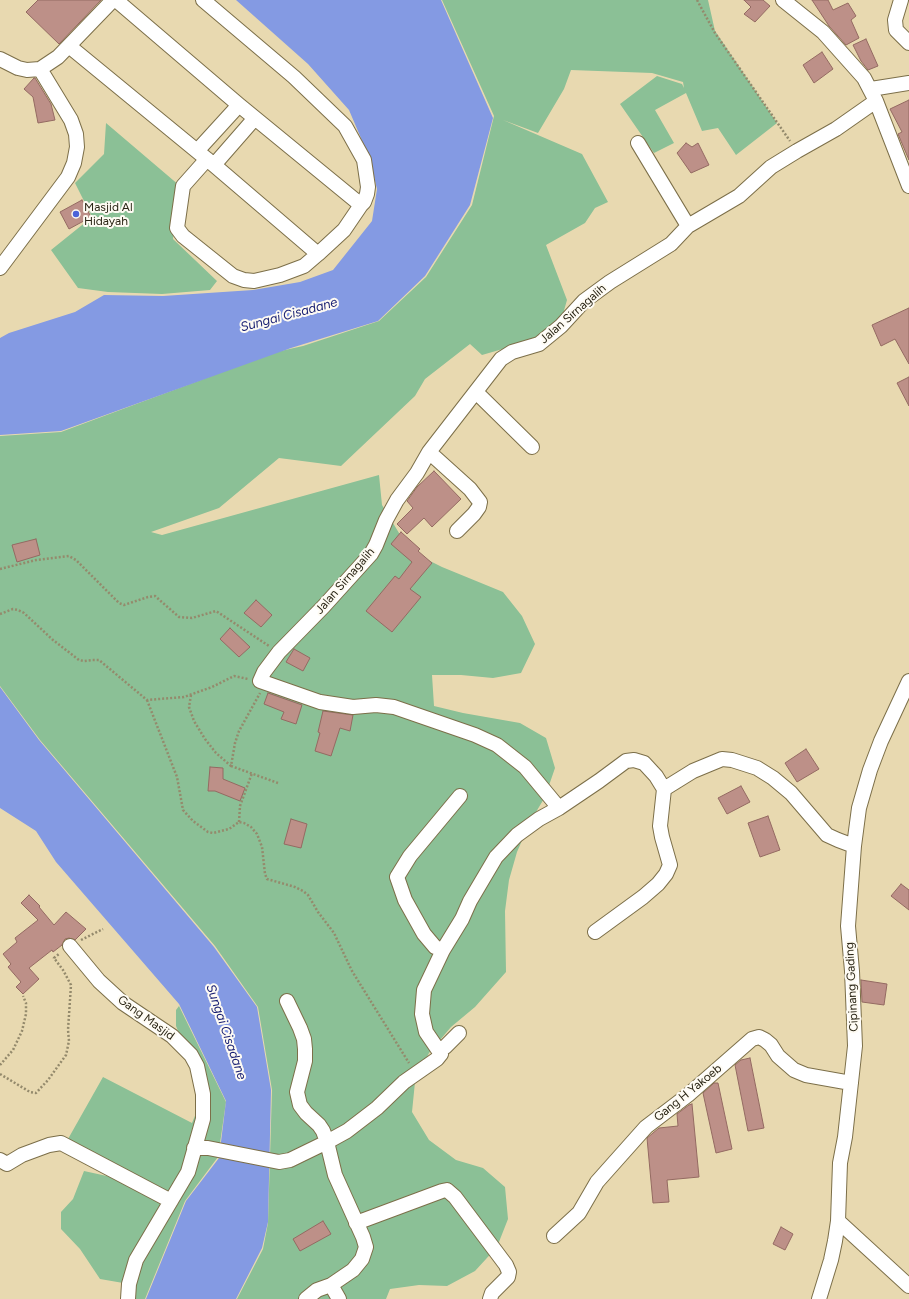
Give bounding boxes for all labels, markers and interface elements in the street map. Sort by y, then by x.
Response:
place label: Masjid Al Hidayah [84,200,133,228]
marker: Masjid Al Hidayah [71,209,81,219]
street label: Jalan Sirnagalih [537,281,609,347]
water label: Sungai Cisadane [239,295,339,335]
street label: Jalan Sirnagalih [312,545,378,617]
street label: Cipinang Gading [842,942,862,1032]
water label: Sungai Cisadane [202,982,250,1082]
street label: Gang Masjid [115,993,177,1043]
street label: Gang H Yakoeb [651,1061,725,1125]

